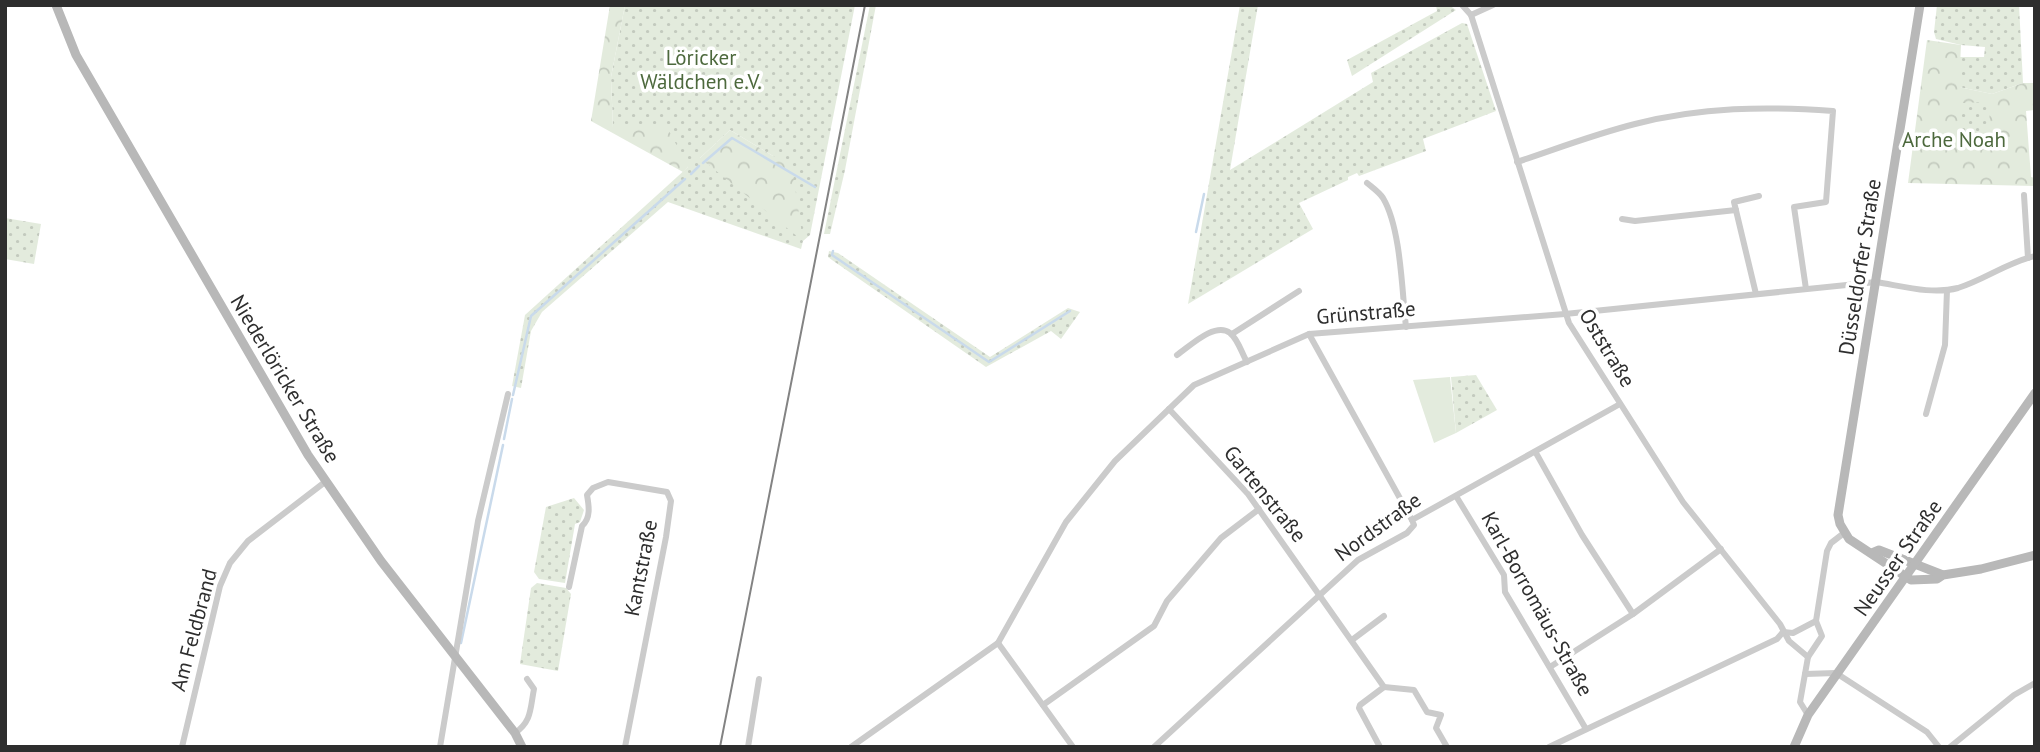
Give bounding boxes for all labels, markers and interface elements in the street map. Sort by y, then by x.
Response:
park label: Löricker Wäldchen e.V. [640,44,762,95]
park label: Arche Noah [1902,126,2006,153]
street label: Düsseldorfer Straße [1832,177,1887,357]
street label: Niederlöricker Straße [225,290,346,468]
street label: Grünstraße [1315,295,1417,330]
street label: Oststraße [1573,304,1641,392]
street label: Gartenstraße [1218,440,1313,548]
street label: Nordstraße [1329,486,1426,567]
street label: Neusser Straße [1847,494,1948,621]
street label: Karl-Borromäus-Straße [1476,507,1599,701]
street label: Kantstraße [618,517,663,619]
street label: Am Feldbrand [164,566,223,694]

